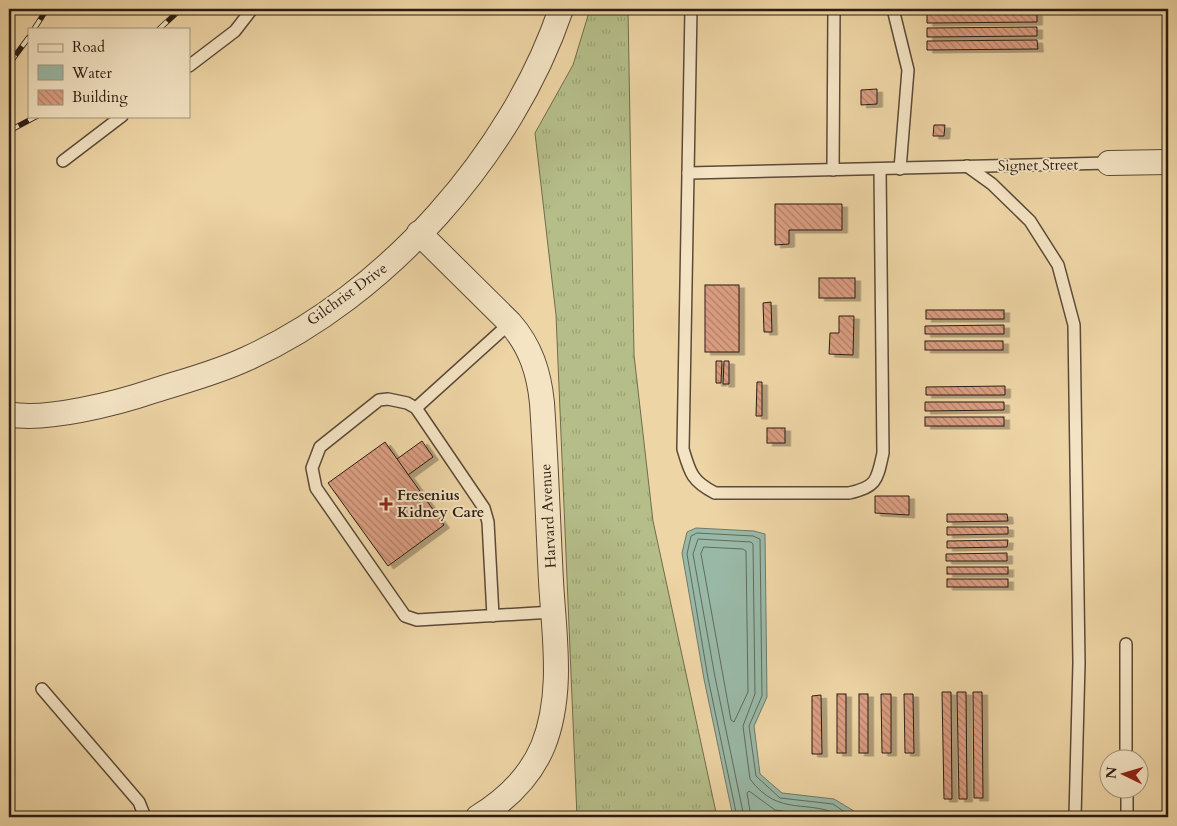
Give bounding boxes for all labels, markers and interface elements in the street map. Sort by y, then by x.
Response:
legend [28,28,190,118]
text: Road [72,37,105,57]
text: Water [71,63,113,83]
text: Building [72,87,128,107]
street label: Signet Street [998,154,1079,176]
street label: Gilchrist Drive [303,258,391,330]
street label: Harvard Avenue [535,463,561,569]
place label: Fresenius Kidney Care [397,485,484,522]
marker: Fresenius Kidney Care [379,497,393,511]
north arrow [1100,748,1150,798]
text: N [1102,766,1122,780]

